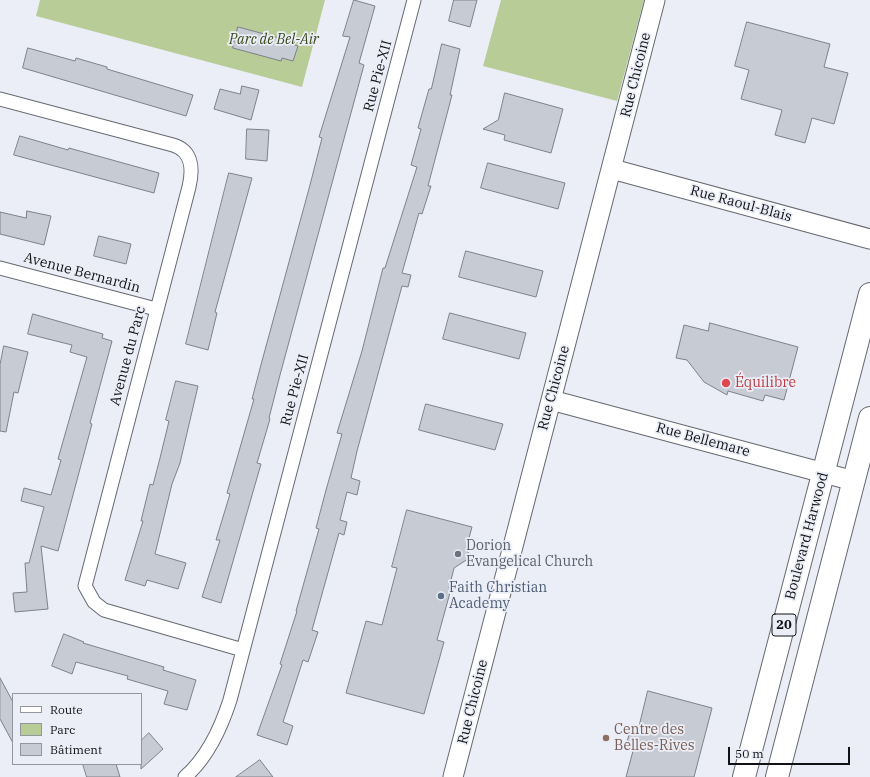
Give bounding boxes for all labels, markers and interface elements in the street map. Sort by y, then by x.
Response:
street label: Rue Chicoine [617,31,655,119]
park label: Parc de Bel-Air [229,32,319,48]
street label: Rue Pie-XII [360,38,396,114]
street label: Rue Raoul-Blais [688,182,794,226]
street label: Avenue Bernardin [22,249,142,297]
street label: Avenue du Parc [107,304,149,408]
street label: Rue Chicoine [535,344,573,432]
street label: Rue Pie-XII [277,352,313,428]
place label: Équilibre [735,375,796,391]
marker: Équilibre [720,377,732,389]
street label: Rue Bellemare [654,419,752,461]
street label: Boulevard Harwood [782,470,832,602]
place label: Dorion Evangelical Church [466,538,593,570]
marker: Dorion Evangelical Church [453,549,463,559]
place label: Faith Christian Academy [449,580,547,612]
marker: Faith Christian Academy [436,591,446,601]
road number: 20 [772,614,796,636]
street label: Rue Chicoine [454,658,492,746]
legend [12,693,142,765]
text: Route [50,702,83,717]
text: Parc [50,722,75,737]
place label: Centre des Belles-Rives [614,722,694,754]
marker: Centre des Belles-Rives [601,733,611,743]
scale bar [730,739,852,765]
text: Bâtiment [50,742,102,757]
text: 50 m [735,746,764,761]

